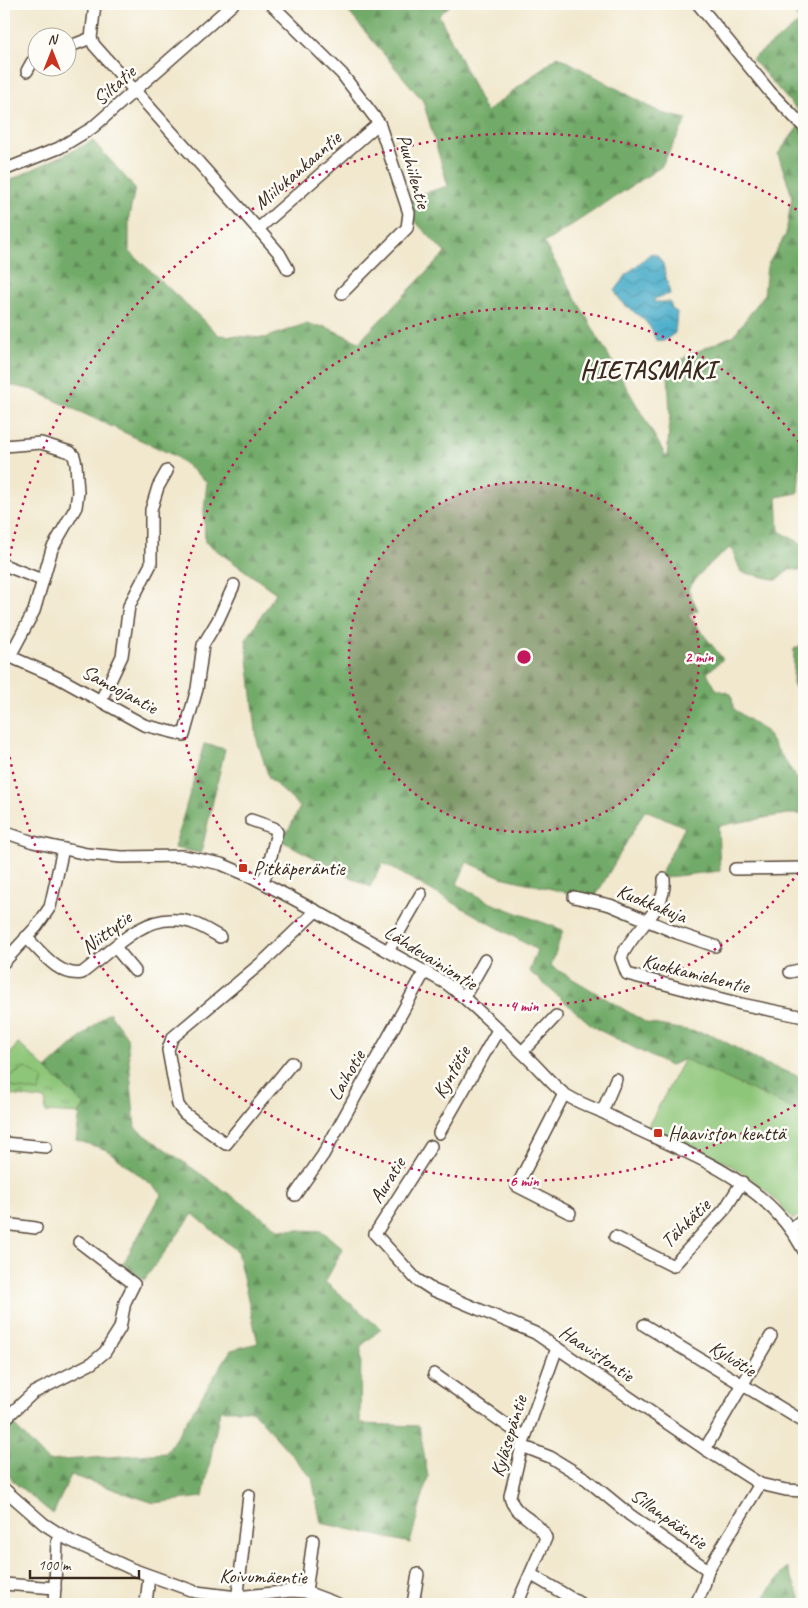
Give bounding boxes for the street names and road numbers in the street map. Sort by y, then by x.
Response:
street label: Siltatie [88,59,142,111]
street label: Miilukankaantie [249,125,347,215]
street label: Puuhiilentie [391,131,436,213]
street label: Samoojantie [78,659,163,720]
street label: Kuokkakuja [613,878,692,929]
street label: Niittytie [76,904,138,959]
street label: Lähdevainiontie [380,919,483,997]
street label: Kuokkamiehentie [640,948,753,999]
street label: Kyntötie [427,1040,477,1103]
street label: Laihotie [322,1044,372,1105]
street label: Auratie [364,1151,412,1208]
street label: Tähkätie [655,1192,717,1253]
street label: Haavistontie [555,1319,640,1388]
street label: Kylvötie [705,1335,762,1383]
street label: Kyläsepäntie [484,1391,533,1480]
street label: Sillanpääntie [626,1482,713,1555]
street label: Koivumäentie [219,1563,308,1590]

